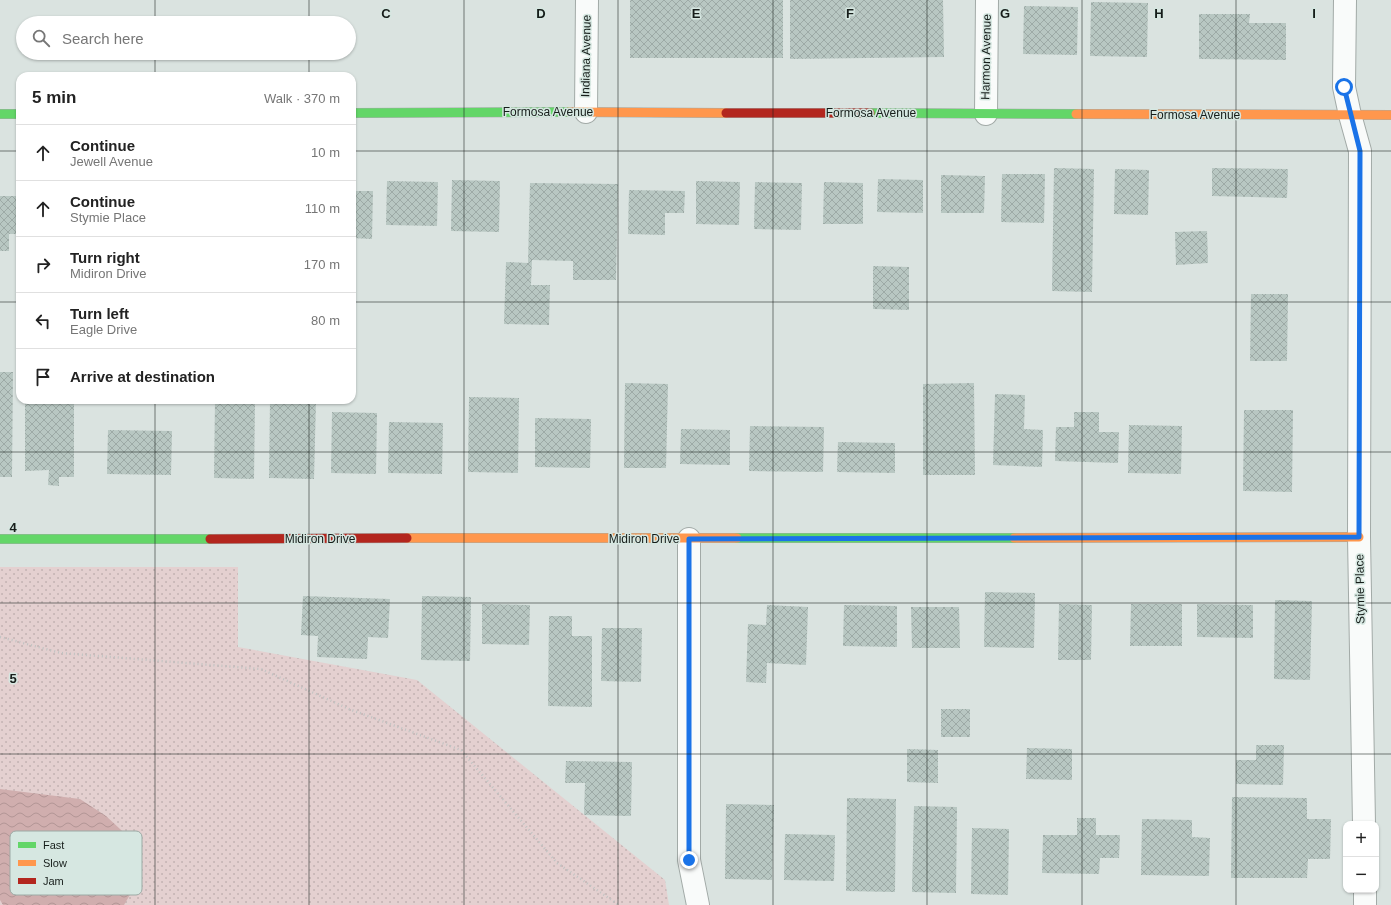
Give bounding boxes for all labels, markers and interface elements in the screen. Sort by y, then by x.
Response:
text: C [381,6,391,21]
text: D [536,6,546,21]
text: E [692,6,701,21]
text: F [846,6,854,21]
text: G [1000,6,1010,21]
text: H [1154,6,1164,21]
text: I [1312,6,1316,21]
street label: Indiana Avenue [578,14,594,97]
street label: Harmon Avenue [978,14,994,100]
search box [16,16,356,60]
icon: search [30,27,52,49]
text: Search here [62,30,144,47]
route start [1335,78,1353,96]
text: 5 min [32,88,76,107]
text: Walk · 370 m [264,91,340,106]
street label: Formosa Avenue [503,105,594,119]
street label: Formosa Avenue [826,106,917,120]
street label: Formosa Avenue [1150,108,1241,122]
text: Continue [70,137,135,154]
icon: ahead [32,142,54,164]
text: 10 m [311,145,340,160]
text: Jewell Avenue [70,154,153,169]
text: Continue [70,193,135,210]
icon: ahead [32,198,54,220]
text: 110 m [305,201,340,216]
text: Stymie Place [70,210,146,225]
text: Turn right [70,249,140,266]
icon: right [32,254,54,276]
text: 170 m [304,257,340,272]
text: Midiron Drive [70,266,147,281]
text: Turn left [70,305,129,322]
icon: left [32,310,54,332]
text: 80 m [311,313,340,328]
text: Eagle Drive [70,322,137,337]
icon: arrive [32,366,54,388]
text: Arrive at destination [70,368,215,385]
text: 4 [9,520,17,535]
street label: Midiron Drive [285,532,356,546]
street label: Midiron Drive [609,532,680,546]
street label: Stymie Place [1352,554,1368,624]
text: 5 [9,671,17,686]
map controls [1343,821,1379,893]
button: + [1343,821,1379,857]
legend [10,831,142,895]
text: Fast [43,839,64,851]
route end [680,851,698,869]
text: Slow [43,857,67,869]
button: − [1343,857,1379,893]
text: Jam [43,875,64,887]

